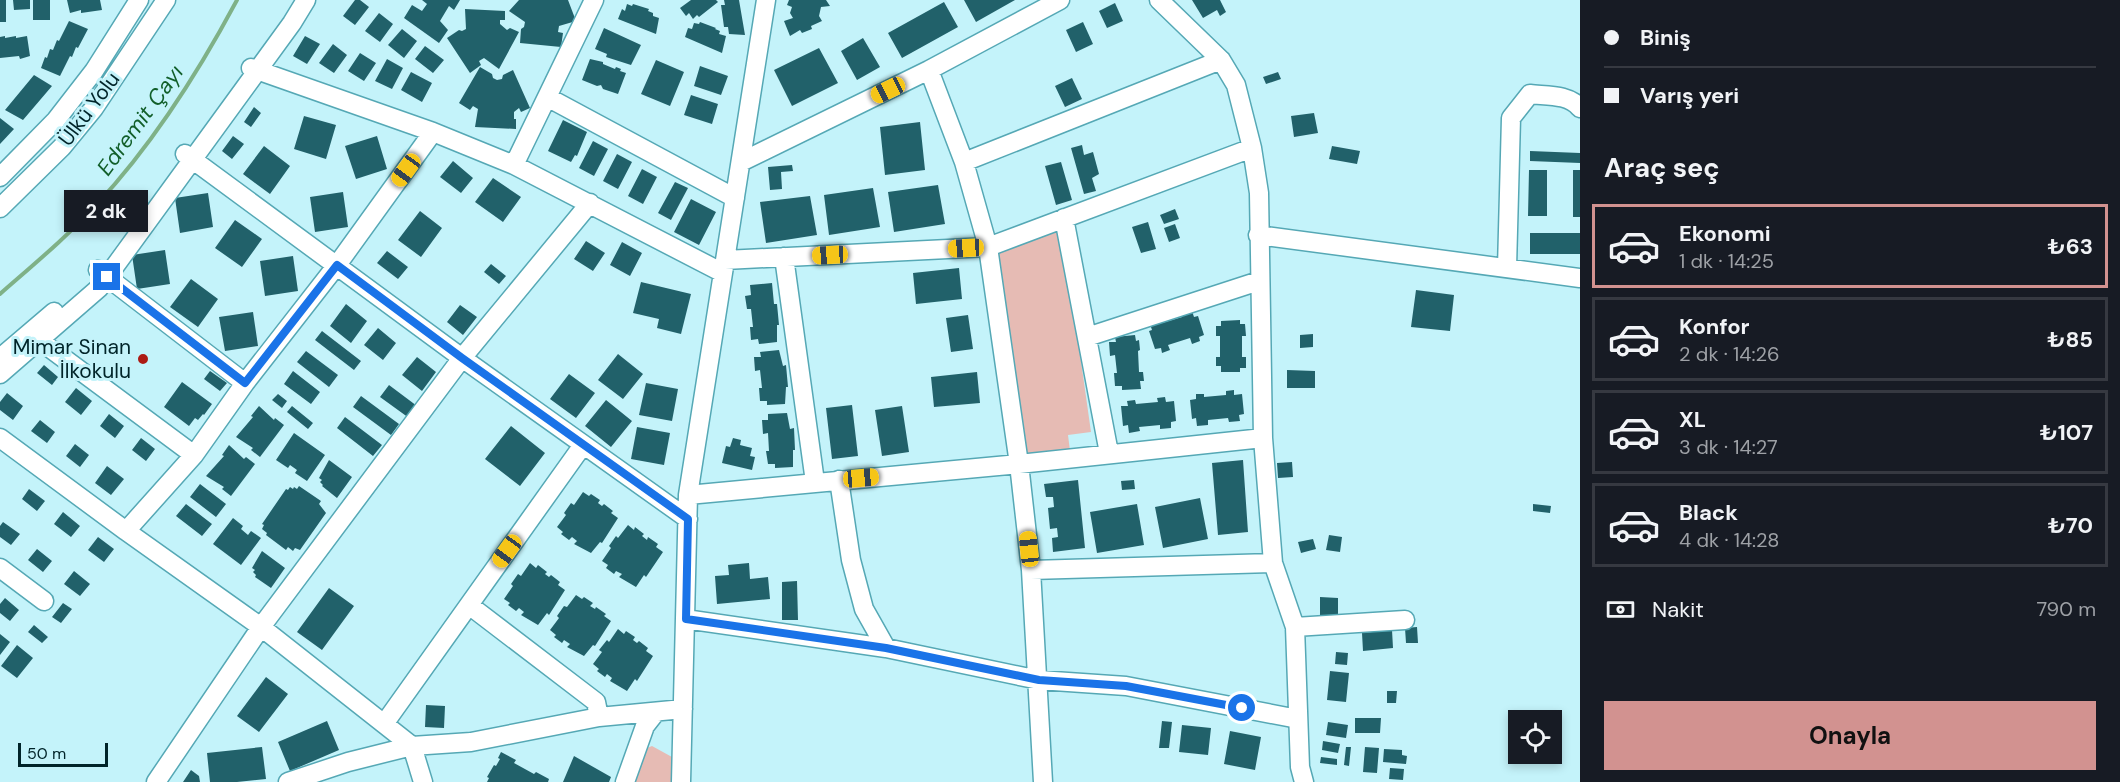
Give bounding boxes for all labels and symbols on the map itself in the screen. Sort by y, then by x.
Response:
water label: Edremit Çayı [90,59,190,181]
street label: Ülkü Yolu [52,66,126,152]
car [868,74,908,106]
car [388,150,424,190]
callout: 2 dk [65,190,149,232]
car [948,238,984,258]
car [812,245,848,265]
route end [93,263,120,290]
place label: Mimar Sinan İlkokulu [13,333,131,385]
marker: Mimar Sinan İlkokulu [136,352,150,366]
car [842,467,880,489]
car [1018,530,1040,568]
car [489,531,525,571]
route start [1228,694,1255,721]
scale bar [18,740,108,768]

